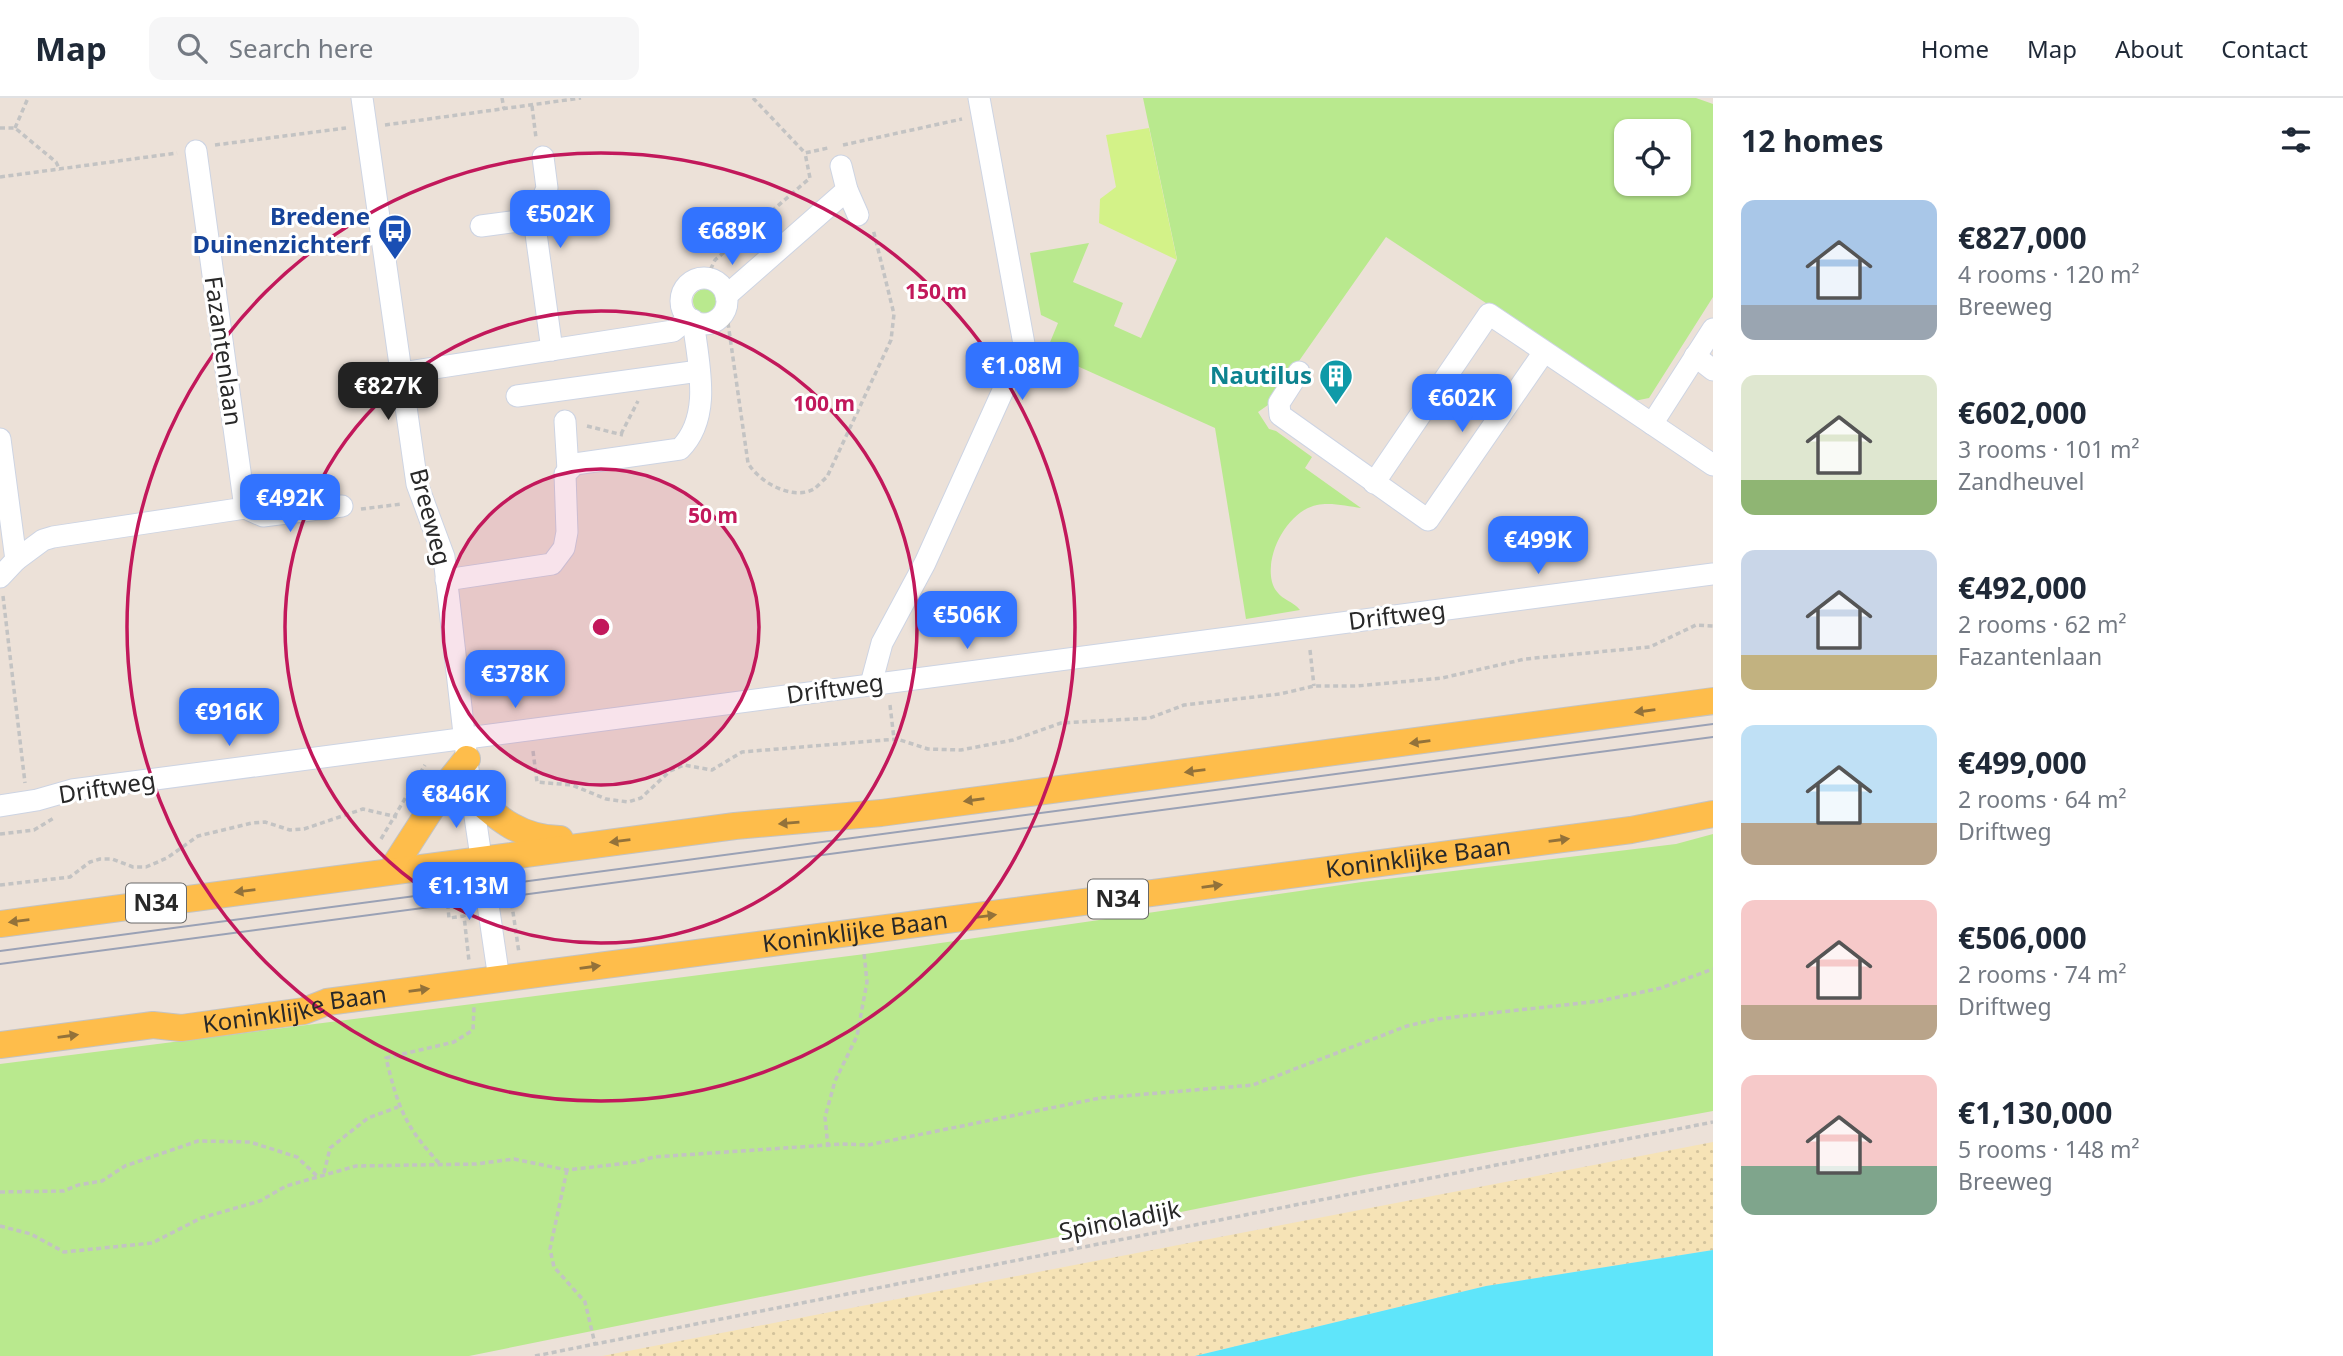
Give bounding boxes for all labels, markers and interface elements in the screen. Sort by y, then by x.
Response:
search box [149,17,639,80]
text: Map [35,26,107,71]
icon: search [173,29,211,67]
text: Search here [229,30,373,66]
text: Home [1921,32,1989,65]
text: Map [2027,32,2077,65]
text: About [2115,32,2183,65]
text: Contact [2221,32,2308,65]
map controls [1614,119,1691,196]
button: locate [1614,119,1691,196]
text: 12 homes [1741,120,1884,161]
icon: filters [2277,121,2315,159]
pin: €502K [511,190,609,250]
text: €502K [526,197,594,229]
place label: Bredene Duinenzichterf [192,199,372,260]
pin: €689K [683,208,781,267]
bus stop icon: Bredene Duinenzichterf [376,212,414,261]
text: €689K [698,214,766,246]
text: €827,000 [1958,217,2087,258]
icon: home [1797,228,1881,312]
text: 4 rooms · 120 m² [1958,258,2140,290]
street label: Fazantenlaan [198,274,251,428]
text: 150 m [905,277,967,305]
text: Breeweg [1958,290,2053,322]
pin: €1.08M [965,342,1079,402]
text: €1.08M [982,349,1062,381]
building icon: Nautilus [1317,357,1355,406]
place label: Nautilus [1210,358,1312,391]
pin: €827K [339,362,437,422]
text: €827K [354,369,422,401]
pin: €602K [1413,374,1511,434]
text: €602K [1428,381,1496,413]
text: 100 m [793,389,855,417]
text: €602,000 [1958,392,2087,433]
icon: home [1797,403,1881,487]
text: 3 rooms · 101 m² [1958,433,2140,465]
street label: Breeweg [403,465,460,569]
text: Zandheuvel [1958,465,2084,497]
pin: €492K [241,474,339,534]
text: €492K [256,481,324,513]
text: 50 m [688,501,738,529]
pin: €499K [1489,517,1587,576]
text: €499K [1504,523,1572,555]
text: €492,000 [1958,567,2087,608]
icon: home [1797,578,1881,662]
pin: €506K [918,592,1016,651]
street label: Driftweg [1346,592,1447,637]
text: €506K [933,598,1001,630]
text: 2 rooms · 62 m² [1958,608,2127,640]
centre of rings [589,615,613,639]
text: Fazantenlaan [1958,640,2102,672]
pin: €378K [466,650,564,710]
text: €378K [481,657,549,689]
street label: Driftweg [784,664,885,711]
pin: €916K [180,688,278,748]
text: €916K [195,695,263,727]
one-way arrow [1634,706,1656,717]
one-way arrow [1409,736,1431,747]
text: €499,000 [1958,742,2087,783]
icon: home [1797,753,1881,837]
street label: Driftweg [56,763,158,810]
one-way arrow [1183,766,1205,777]
pin: €846K [407,770,505,830]
text: €846K [422,777,490,809]
text: 2 rooms · 64 m² [1958,783,2127,815]
one-way arrow [963,795,985,806]
text: Driftweg [1958,815,2052,847]
one-way arrow [778,818,800,829]
street label: Koninklijke Baan [1323,828,1513,885]
one-way arrow [1548,834,1570,845]
one-way arrow [609,836,631,847]
pin: €1.13M [412,862,526,922]
text: €1.13M [429,869,509,901]
road number: N34 [1088,880,1148,918]
one-way arrow [1201,881,1223,892]
road number: N34 [126,884,186,922]
one-way arrow [234,886,256,897]
street label: Koninklijke Baan [760,902,950,959]
one-way arrow [975,910,997,921]
one-way arrow [8,916,30,927]
text: €506,000 [1958,917,2087,958]
icon: home [1797,928,1881,1012]
text: 2 rooms · 74 m² [1958,958,2127,990]
one-way arrow [579,962,601,973]
street label: Koninklijke Baan [200,976,388,1040]
one-way arrow [409,984,431,995]
text: Driftweg [1958,990,2052,1022]
one-way arrow [57,1031,79,1042]
text: €1,130,000 [1958,1092,2112,1133]
icon: home [1797,1103,1881,1187]
text: 5 rooms · 148 m² [1958,1133,2140,1165]
text: Breeweg [1958,1165,2053,1197]
street label: Spinoladijk [1056,1192,1183,1247]

